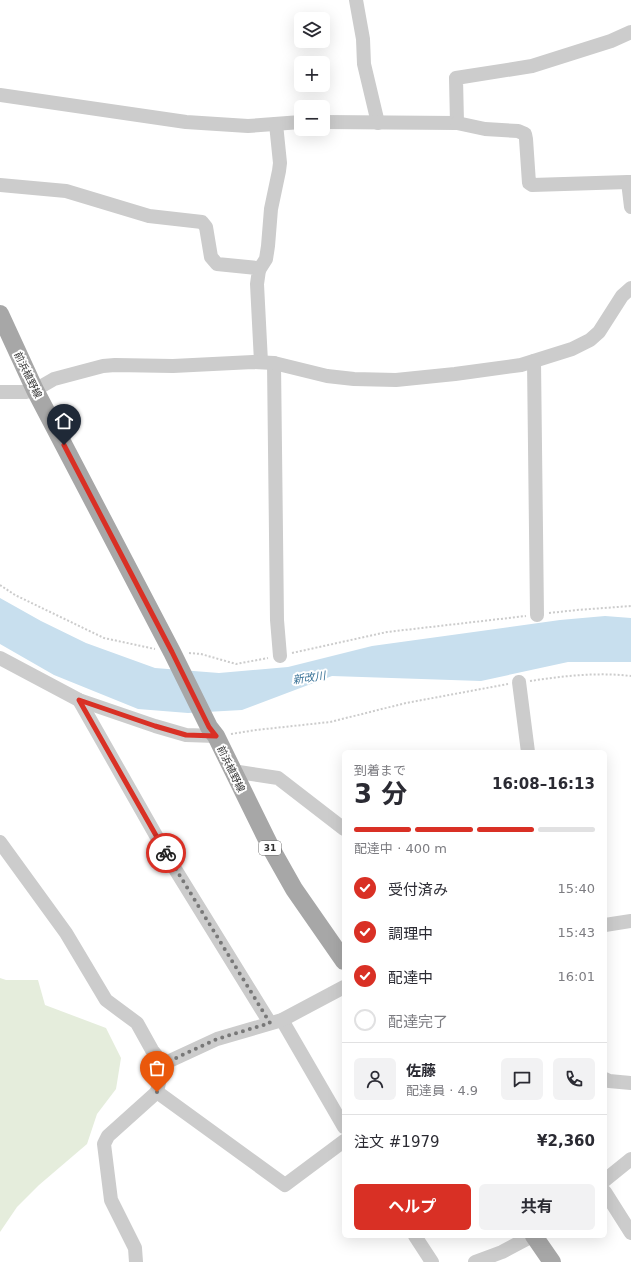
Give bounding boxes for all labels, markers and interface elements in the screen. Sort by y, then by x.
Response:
map controls [294,12,330,136]
button: layers [294,12,330,48]
button: + [294,56,330,92]
button: − [294,100,330,136]
street label: 前浜植野線 [12,350,44,400]
pin [47,404,81,445]
icon: home [53,410,75,432]
water label: 新改川 [292,669,327,687]
street label: 前浜植野線 [215,744,247,794]
text: 到着まで [354,763,406,778]
text: 16:08–16:13 [492,775,595,793]
text: 3 分 [354,779,407,809]
courier [146,833,186,873]
road number: 31 [259,841,281,855]
text: 配達中 · 400 m [354,841,447,856]
icon: bike [155,842,177,864]
icon: check [354,877,376,899]
text: 受付済み [388,881,448,899]
text: 15:40 [558,881,595,896]
icon: check [354,921,376,943]
text: 調理中 [388,925,433,943]
text: 15:43 [558,925,595,940]
icon: check [354,965,376,987]
text: 配達中 [388,969,433,987]
text: 16:01 [558,969,595,984]
text: 配達完了 [388,1013,448,1031]
pin [140,1051,174,1092]
icon: bag [146,1057,168,1079]
button: person [354,1058,396,1100]
button: chat [501,1058,543,1100]
button: phone [553,1058,595,1100]
text: 佐藤 [406,1062,436,1080]
text: 配達員 · 4.9 [406,1083,478,1098]
text: ¥2,360 [537,1132,595,1150]
text: 注文 #1979 [354,1133,440,1151]
button: ヘルプ [354,1184,471,1230]
button: 共有 [479,1184,595,1230]

